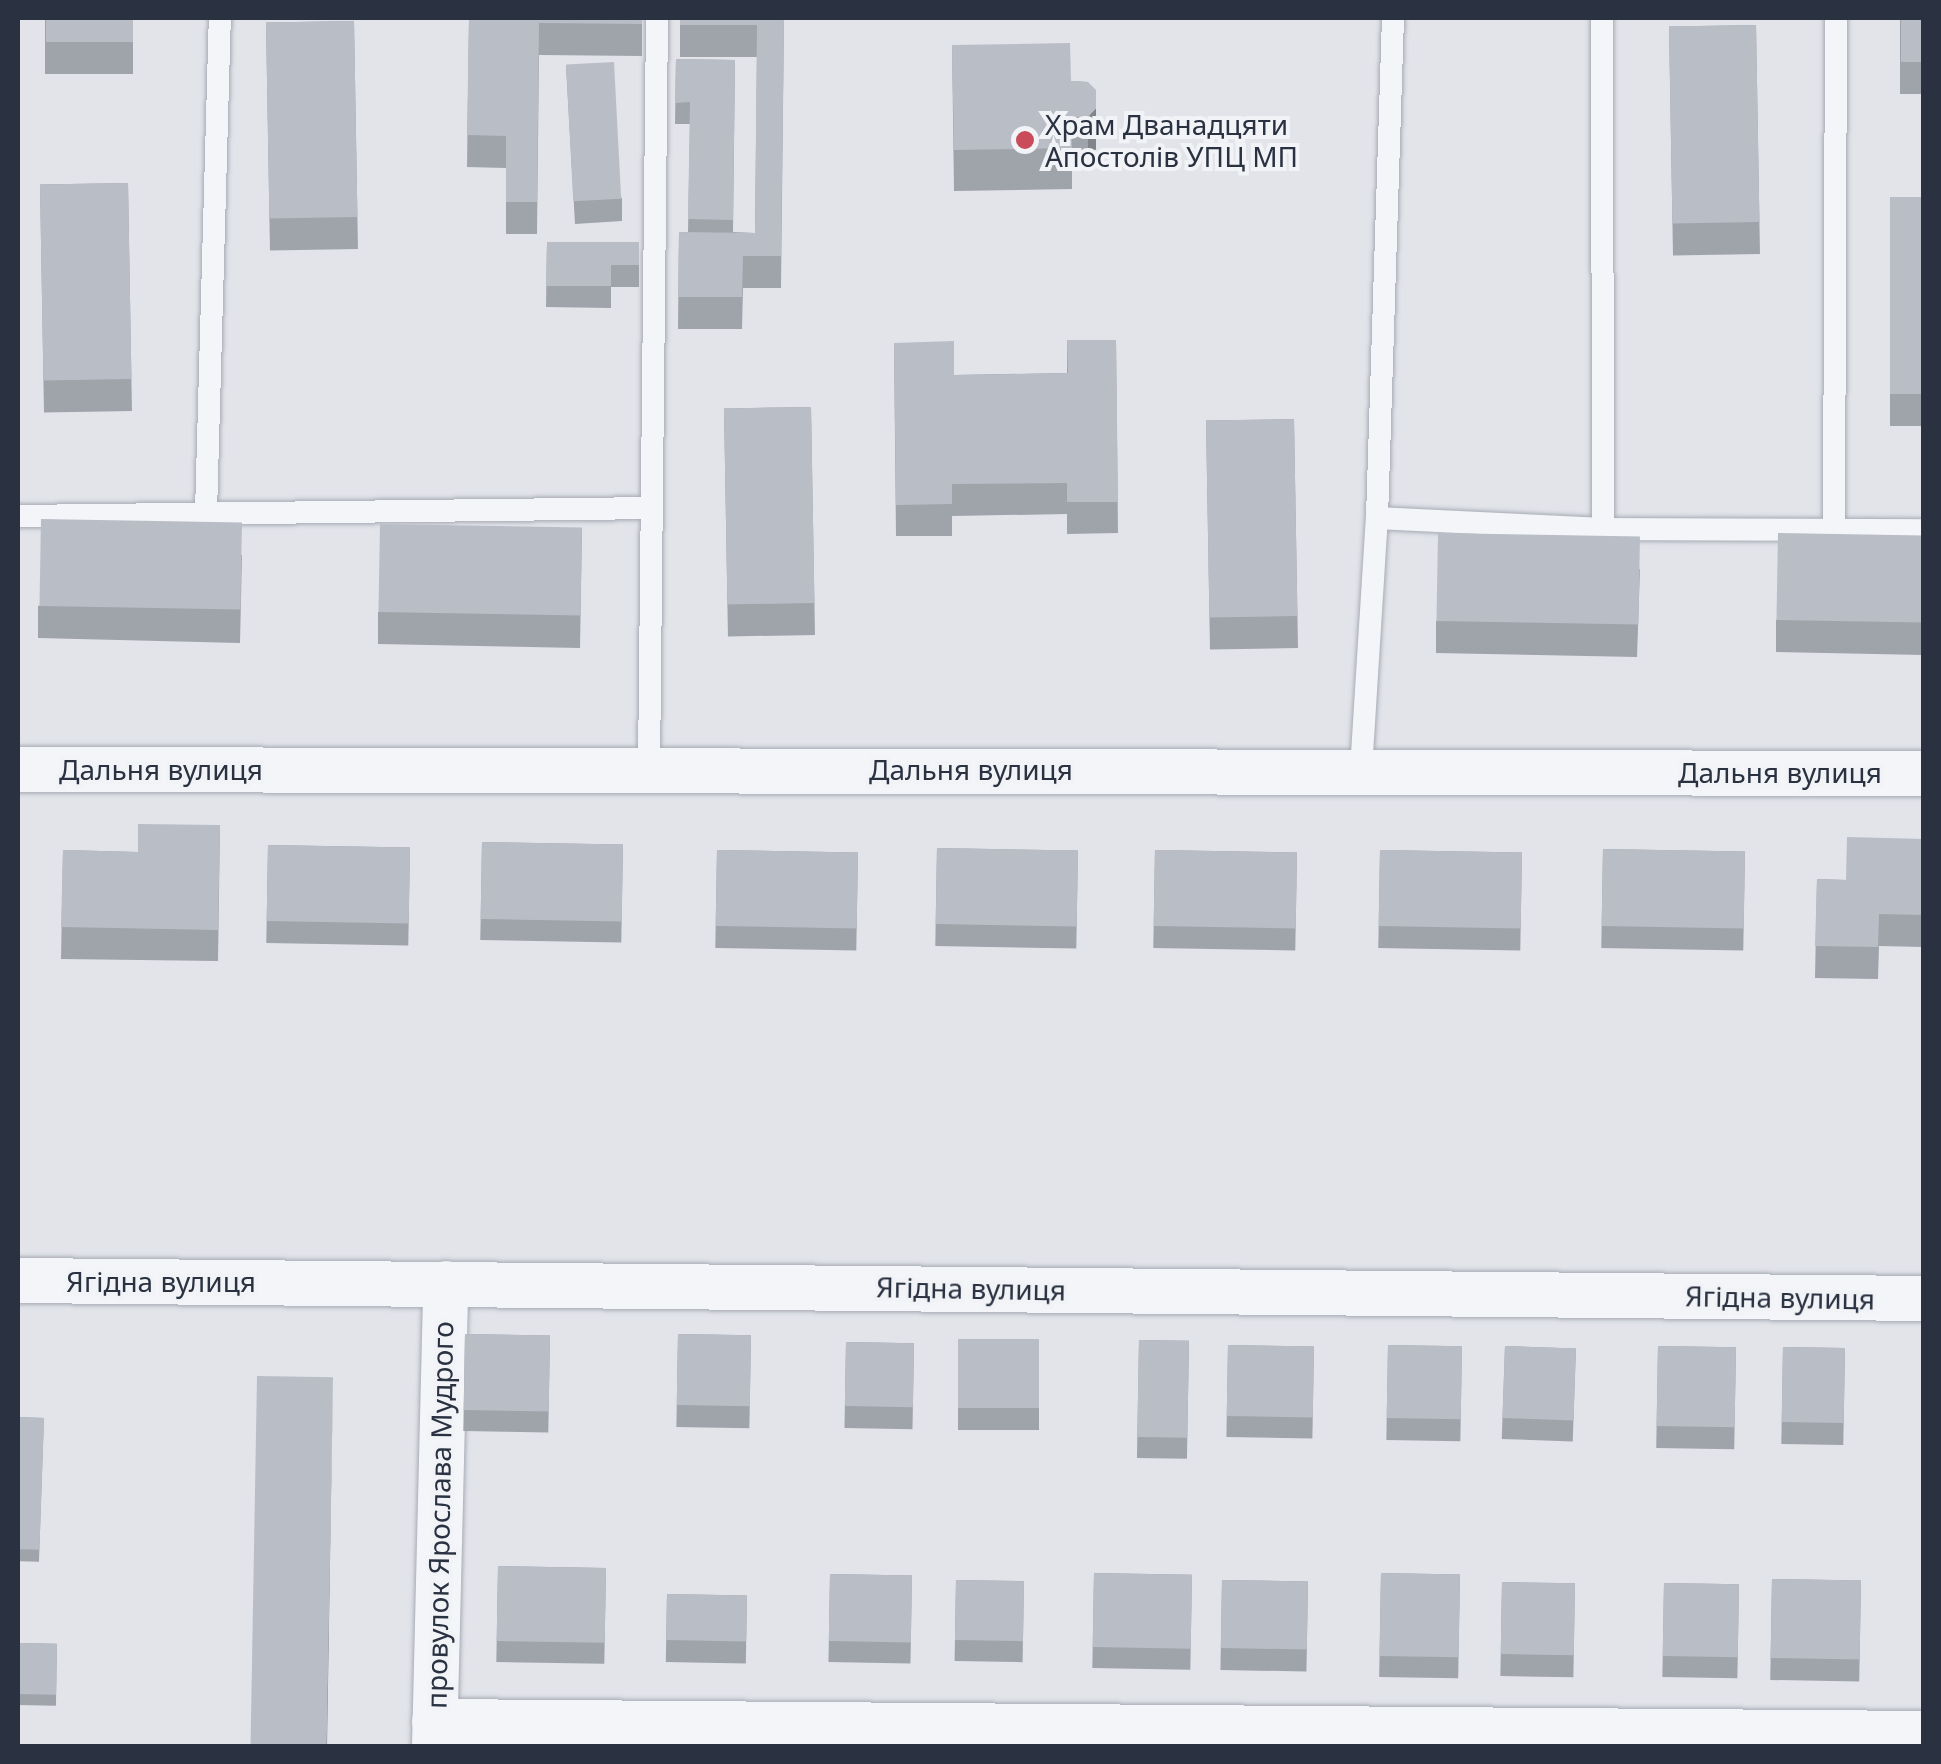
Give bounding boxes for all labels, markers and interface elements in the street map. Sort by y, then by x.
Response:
place label: Храм Дванадцяти Апостолів УПЦ МП [1045,107,1298,173]
marker: Храм Дванадцяти Апостолів УПЦ МП [1014,129,1036,151]
street label: Дальня вулиця [59,752,263,786]
street label: Дальня вулиця [869,752,1073,786]
street label: Дальня вулиця [1678,755,1882,789]
street label: Ягідна вулиця [66,1264,256,1298]
street label: Ягідна вулиця [876,1270,1066,1306]
street label: Ягідна вулиця [1685,1279,1875,1315]
street label: провулок Ярослава Мудрого [419,1321,459,1709]

